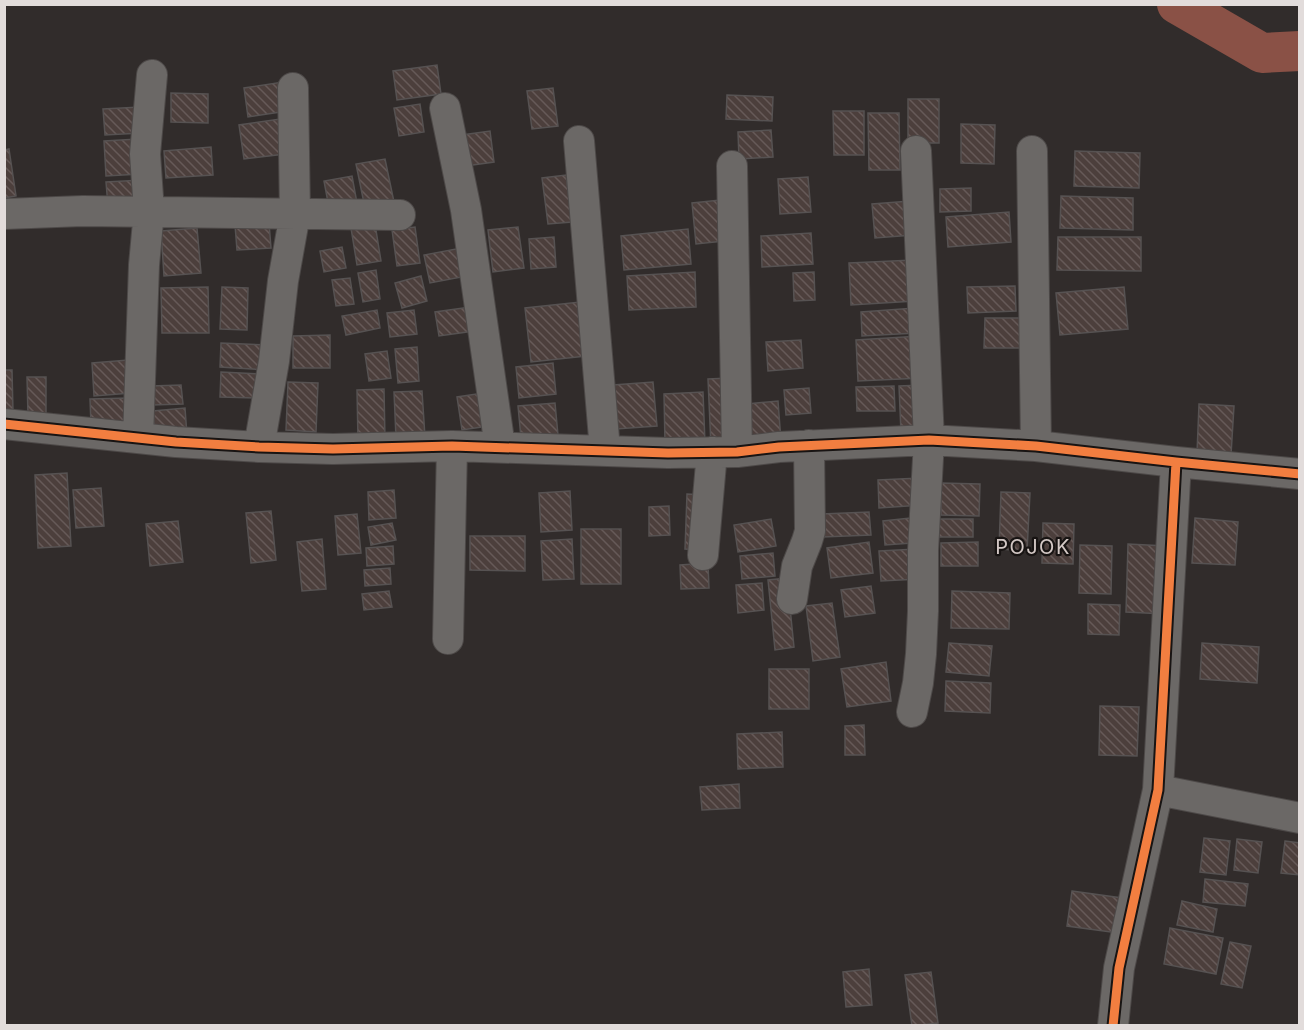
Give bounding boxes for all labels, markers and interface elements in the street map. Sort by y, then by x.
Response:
district label: POJOK [995,535,1071,559]

